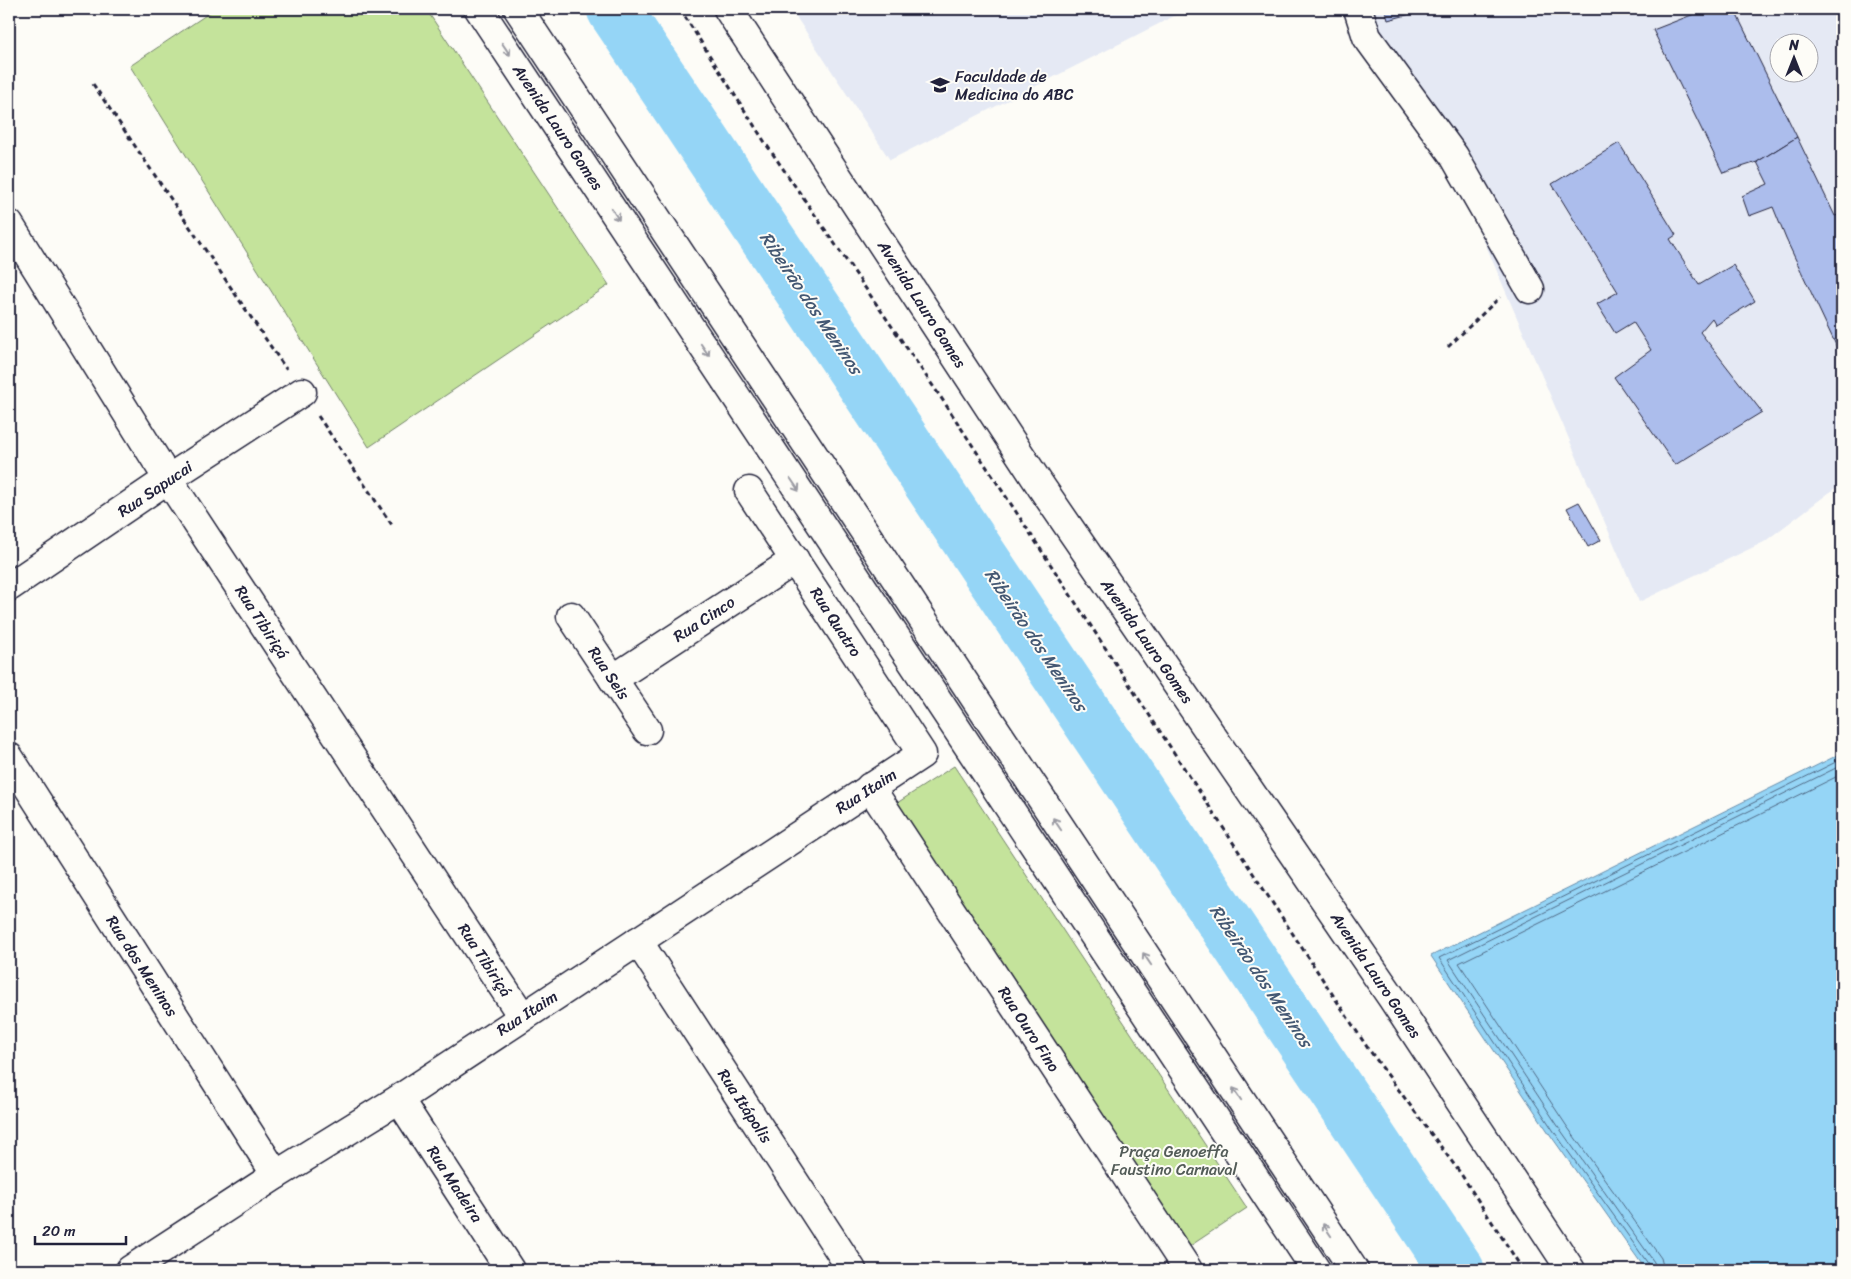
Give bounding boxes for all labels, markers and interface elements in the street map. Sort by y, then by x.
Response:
north arrow [1768,32,1818,82]
text: N [1788,33,1799,58]
one-way arrow [502,42,512,56]
street label: Avenida Lauro Gomes [504,57,612,197]
place label: Faculdade de Medicina do ABC [955,62,1074,109]
school or university icon: Faculdade de Medicina do ABC [929,74,951,96]
one-way arrow [610,207,621,221]
water label: Ribeirão dos Meninos [751,225,872,383]
street label: Avenida Lauro Gomes [869,233,975,374]
one-way arrow [700,342,710,356]
street label: Rua Sapucai [111,453,199,525]
one-way arrow [790,478,800,492]
water label: Ribeirão dos Meninos [976,562,1097,720]
street label: Avenida Lauro Gomes [1092,571,1201,710]
street label: Rua Tibiriçá [227,579,297,665]
street label: Rua Quatro [802,581,870,663]
street label: Rua Cinco [667,588,741,650]
street label: Rua Seis [580,640,638,707]
street label: Rua Itaim [829,760,903,822]
one-way arrow [1052,817,1062,831]
water label: Ribeirão dos Meninos [1201,898,1322,1056]
street label: Avenida Lauro Gomes [1322,905,1430,1045]
street label: Rua dos Meninos [98,909,186,1023]
street label: Rua Tibiriçá [450,917,520,1003]
one-way arrow [1142,952,1152,966]
street label: Rua Ouro Fino [990,980,1068,1078]
street label: Rua Itaim [490,982,564,1044]
street label: Rua Itápolis [710,1063,781,1150]
one-way arrow [1232,1088,1242,1102]
park label: Praça Genoeffa Faustino Carnaval [1111,1137,1238,1184]
street label: Rua Madeira [419,1139,491,1229]
scale bar [35,1214,126,1246]
text: 20 m [42,1218,76,1244]
one-way arrow [1322,1223,1332,1237]

